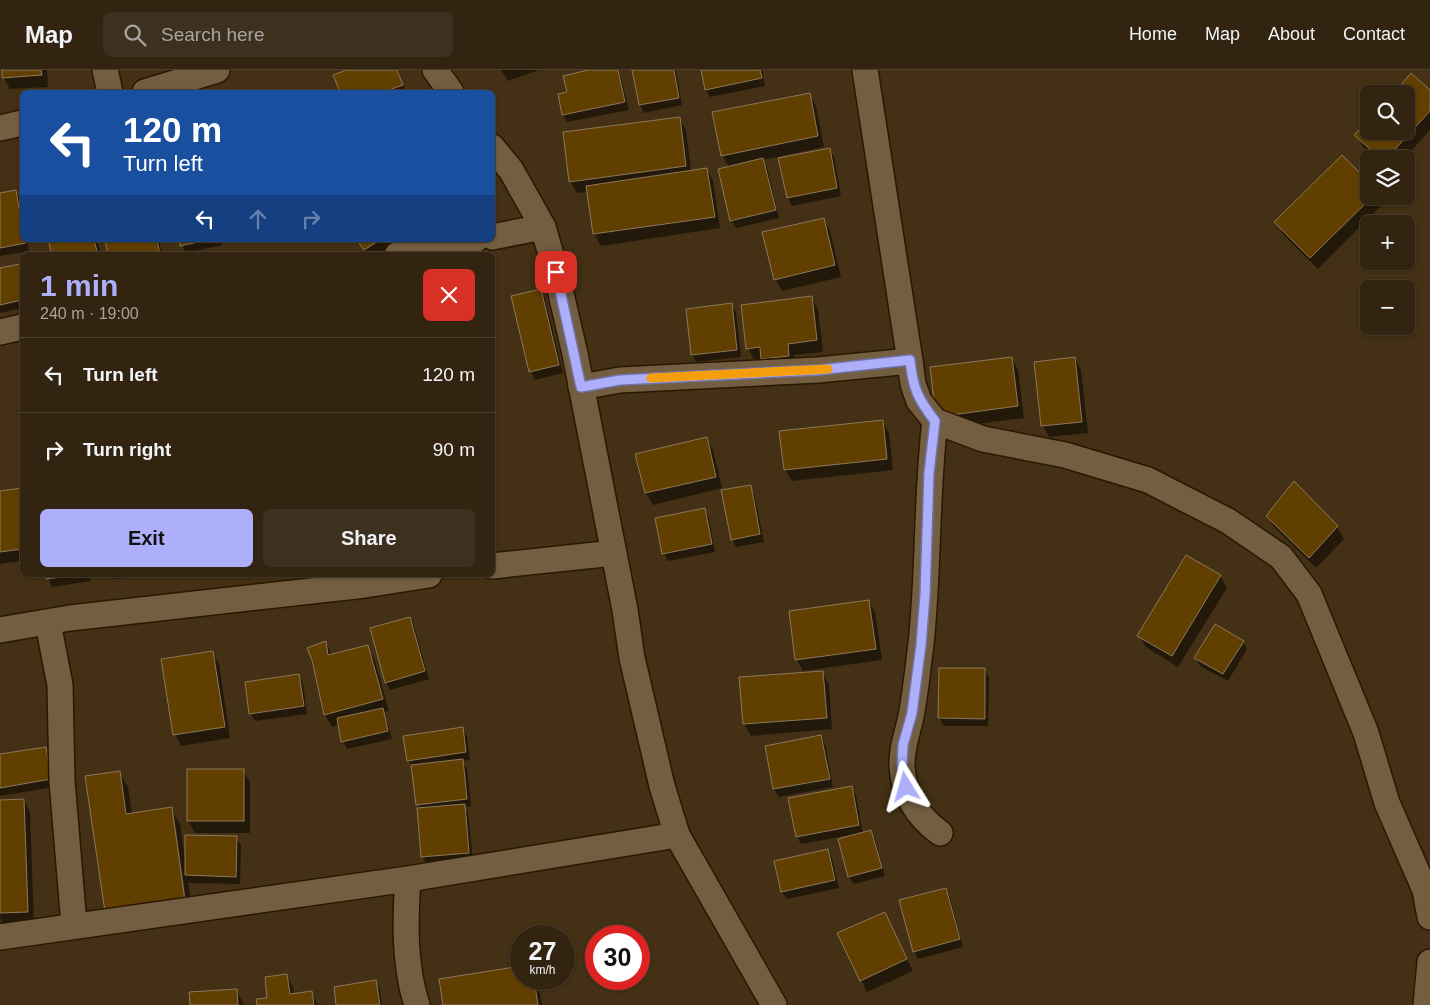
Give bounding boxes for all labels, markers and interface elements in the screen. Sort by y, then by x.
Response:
search box [103,12,453,57]
text: Map [25,21,73,48]
icon: search [121,21,149,49]
text: Search here [161,24,265,45]
text: Home [1129,24,1177,44]
text: Map [1205,24,1240,44]
text: About [1268,24,1315,44]
text: Contact [1343,24,1405,44]
map controls [1360,85,1415,335]
button: search [1360,85,1415,140]
icon: left [40,110,105,175]
text: 120 m [123,110,222,149]
button: layers [1360,150,1415,205]
text: Turn left [123,151,203,176]
icon: left [191,205,219,233]
icon: ahead [244,205,272,233]
icon: right [297,205,325,233]
button: + [1360,215,1415,270]
pin [535,251,577,293]
icon: arrive [542,258,570,286]
text: 1 min [40,269,118,302]
button: close [423,269,475,321]
button: − [1360,280,1415,335]
text: 240 m · 19:00 [40,305,139,322]
icon: left [40,361,68,389]
text: Turn left [83,364,158,385]
text: 120 m [422,364,475,385]
icon: right [40,436,68,464]
text: Turn right [83,439,171,460]
text: 90 m [433,439,475,460]
button: Exit [40,509,253,567]
button: Share [263,509,475,567]
position arrow [879,760,931,812]
speed limit sign: 30 [585,925,650,990]
text: 27 [529,937,556,965]
text: km/h [529,963,556,977]

